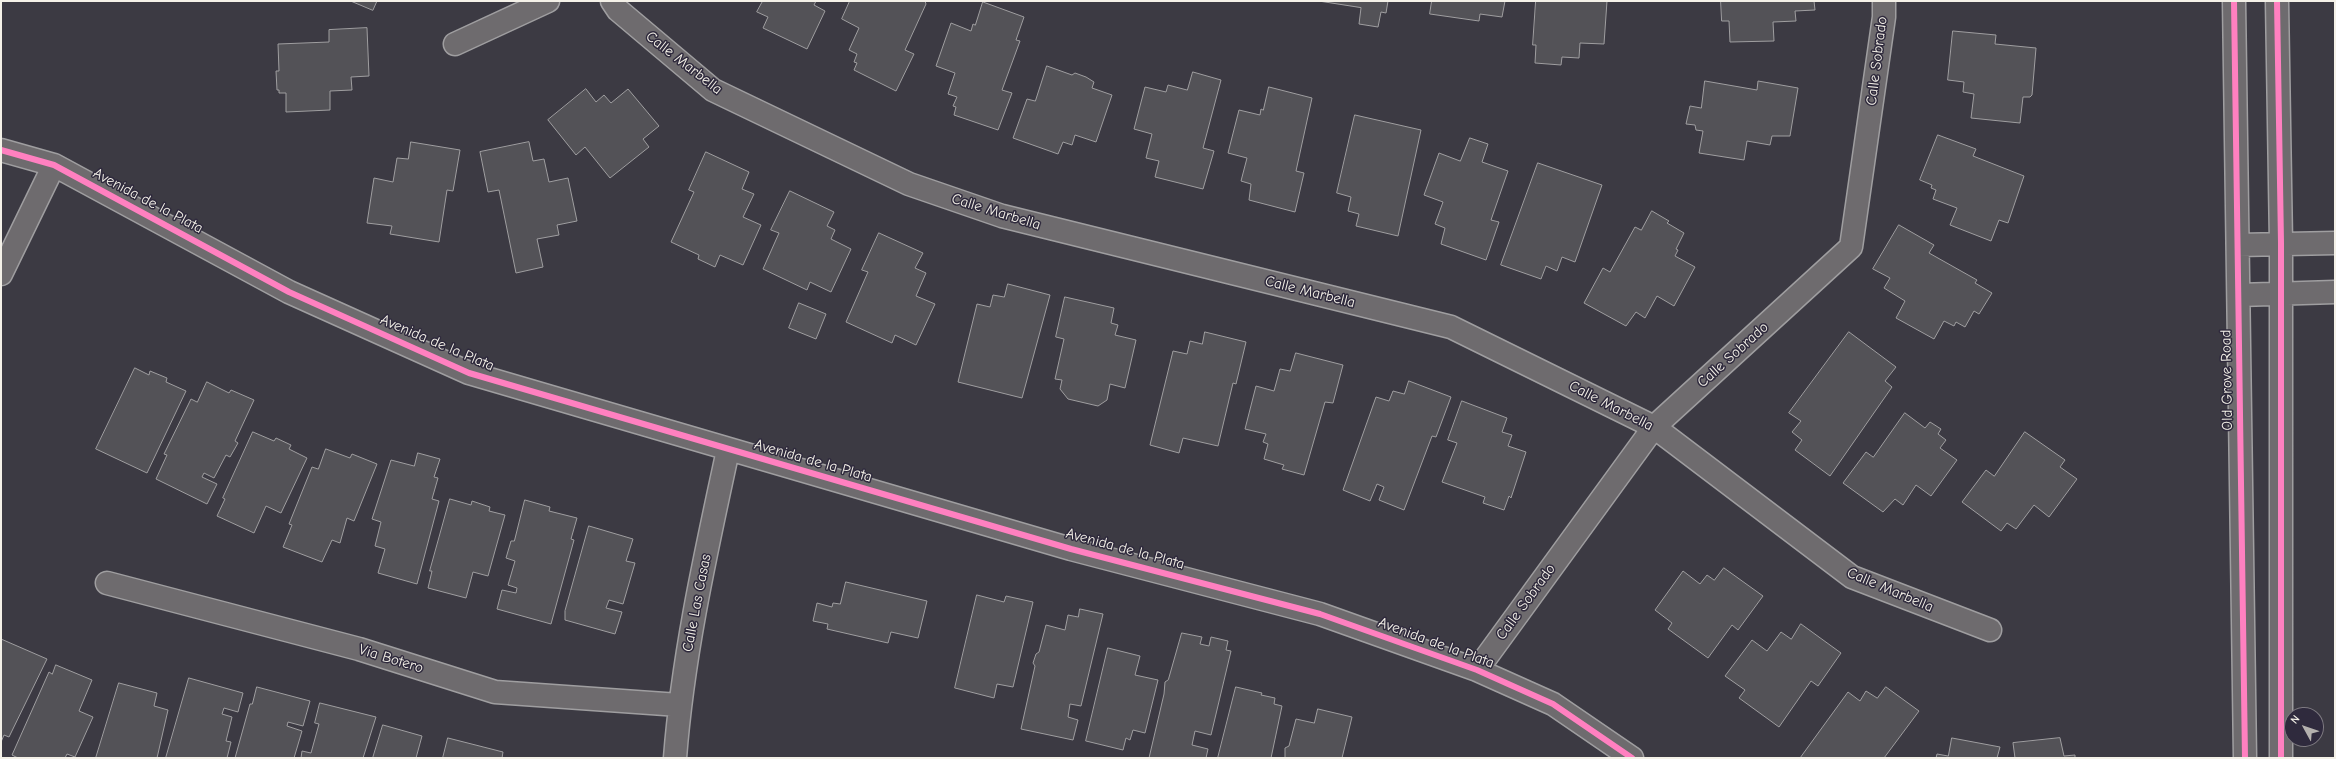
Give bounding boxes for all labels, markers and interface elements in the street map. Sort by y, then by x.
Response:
street label: Calle Sobrado [1863,15,1891,107]
street label: Calle Marbella [642,28,726,98]
street label: Avenida de la Plata [90,164,206,238]
street label: Calle Marbella [949,190,1043,234]
street label: Calle Marbella [1263,272,1357,312]
street label: Avenida de la Plata [377,311,497,375]
street label: Calle Sobrado [1694,318,1772,392]
street label: Old Grove Road [2217,329,2237,431]
street label: Calle Marbella [1566,377,1656,435]
street label: Avenida de la Plata [752,436,874,486]
street label: Avenida de la Plata [1064,525,1186,573]
street label: Calle Las Casas [679,552,715,654]
street label: Calle Sobrado [1492,560,1560,644]
street label: Calle Marbella [1844,564,1936,616]
street label: Avenida de la Plata [1376,614,1496,672]
street label: Via Botero [357,641,425,677]
north arrow [2284,707,2324,747]
text: N [2288,713,2302,727]

